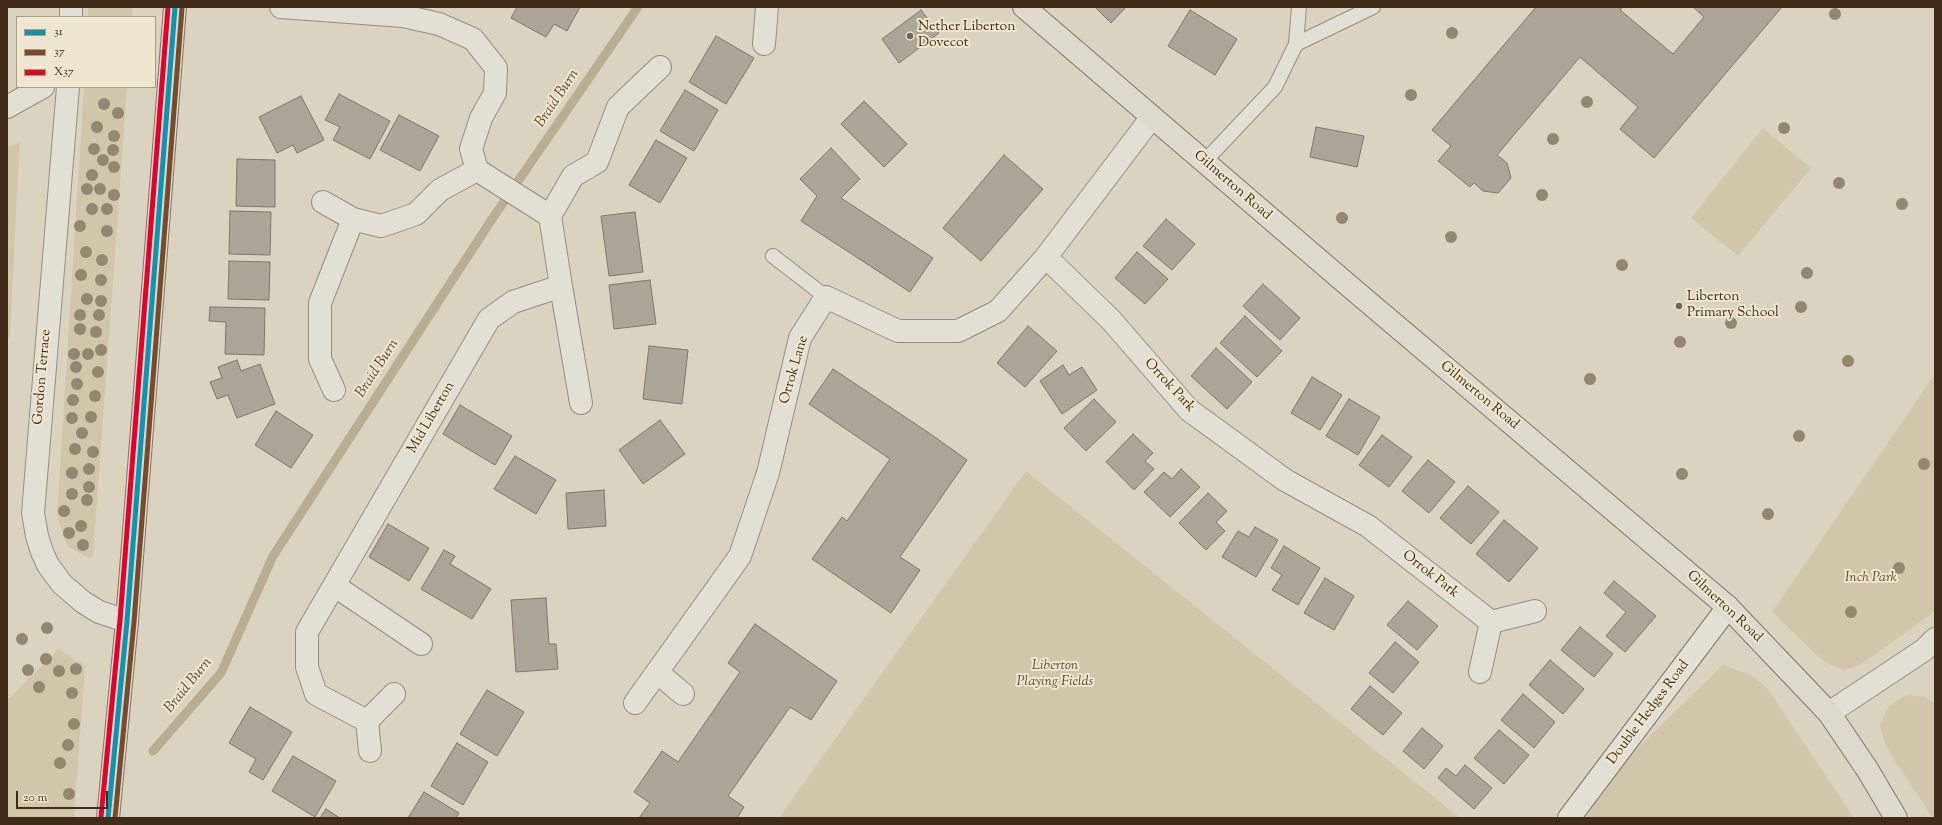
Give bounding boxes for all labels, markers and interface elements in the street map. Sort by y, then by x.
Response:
legend [16,16,156,88]
place label: Nether Liberton Dovecot [918,20,1015,52]
text: 31 [54,23,63,41]
marker: Nether Liberton Dovecot [905,31,915,41]
text: 37 [54,43,65,61]
text: X37 [54,63,74,81]
water label: Braid Burn [532,67,584,131]
street label: Gilmerton Road [1190,148,1274,224]
place label: Liberton Primary School [1687,290,1779,322]
marker: Liberton Primary School [1674,301,1684,311]
street label: Gordon Terrace [30,329,56,425]
street label: Orrok Lane [777,334,813,406]
water label: Braid Burn [352,336,404,402]
street label: Orrok Park [1140,356,1198,416]
street label: Gilmerton Road [1436,358,1522,434]
street label: Mid Liberton [405,379,459,457]
street label: Orrok Park [1398,548,1462,602]
street label: Gilmerton Road [1683,568,1765,646]
park label: Inch Park [1845,571,1897,587]
water label: Braid Burn [161,655,217,717]
street label: Double Hedges Road [1604,658,1694,768]
park label: Liberton Playing Fields [1017,659,1093,692]
scale bar [18,783,110,809]
text: 20 m [23,789,47,807]

